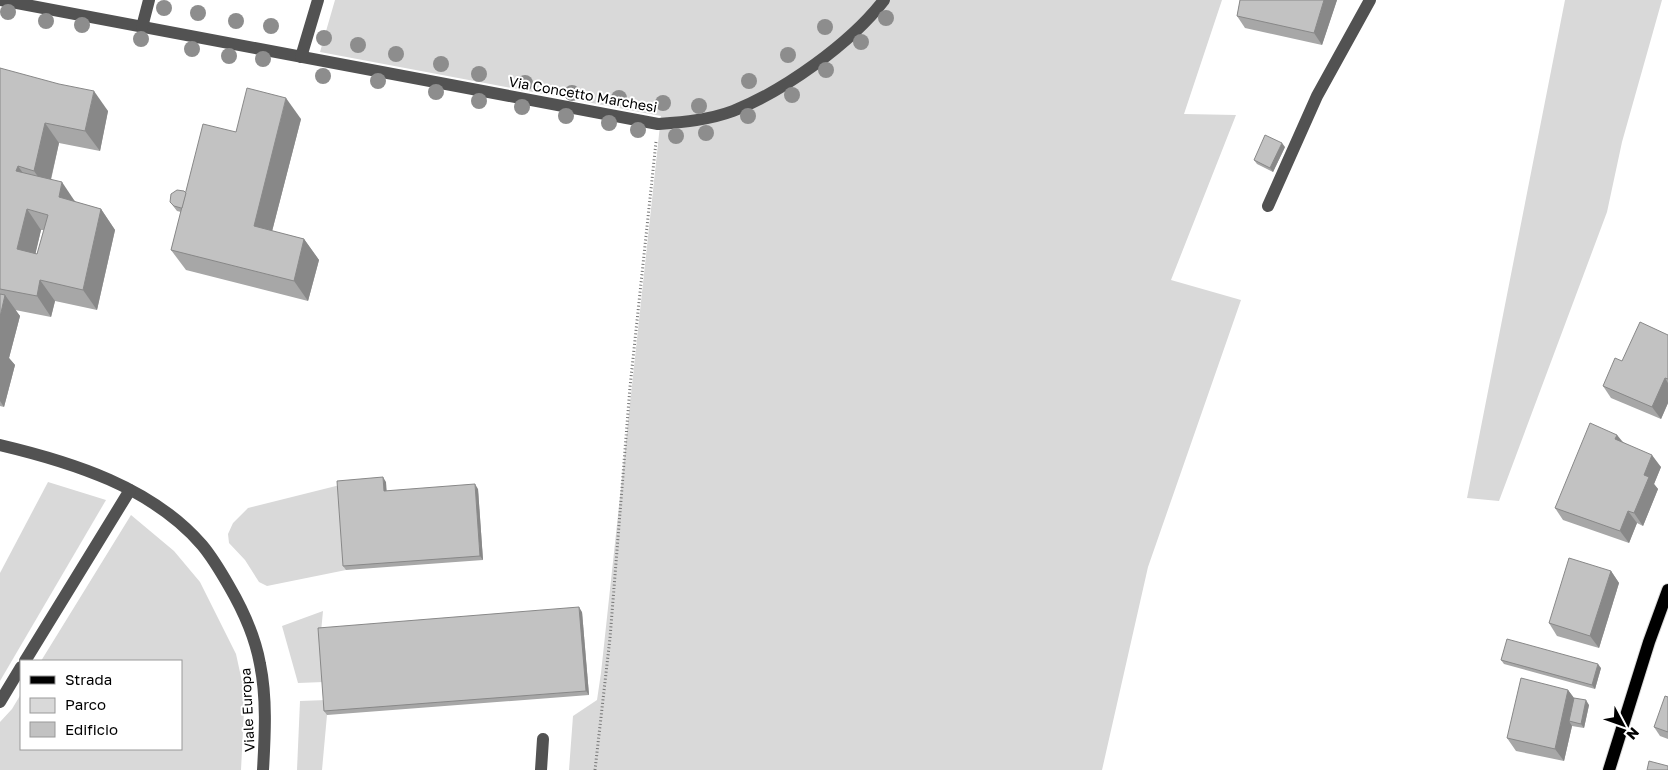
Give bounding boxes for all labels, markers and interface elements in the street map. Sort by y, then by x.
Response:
street label: Via Concetto Marchesi [507,73,659,115]
legend [20,660,182,750]
street label: Viale Europa [236,667,258,753]
text: Strada [65,670,112,688]
text: Parco [65,695,106,713]
north arrow [1598,700,1648,750]
text: Edificio [65,720,118,738]
text: N [1623,724,1643,743]

